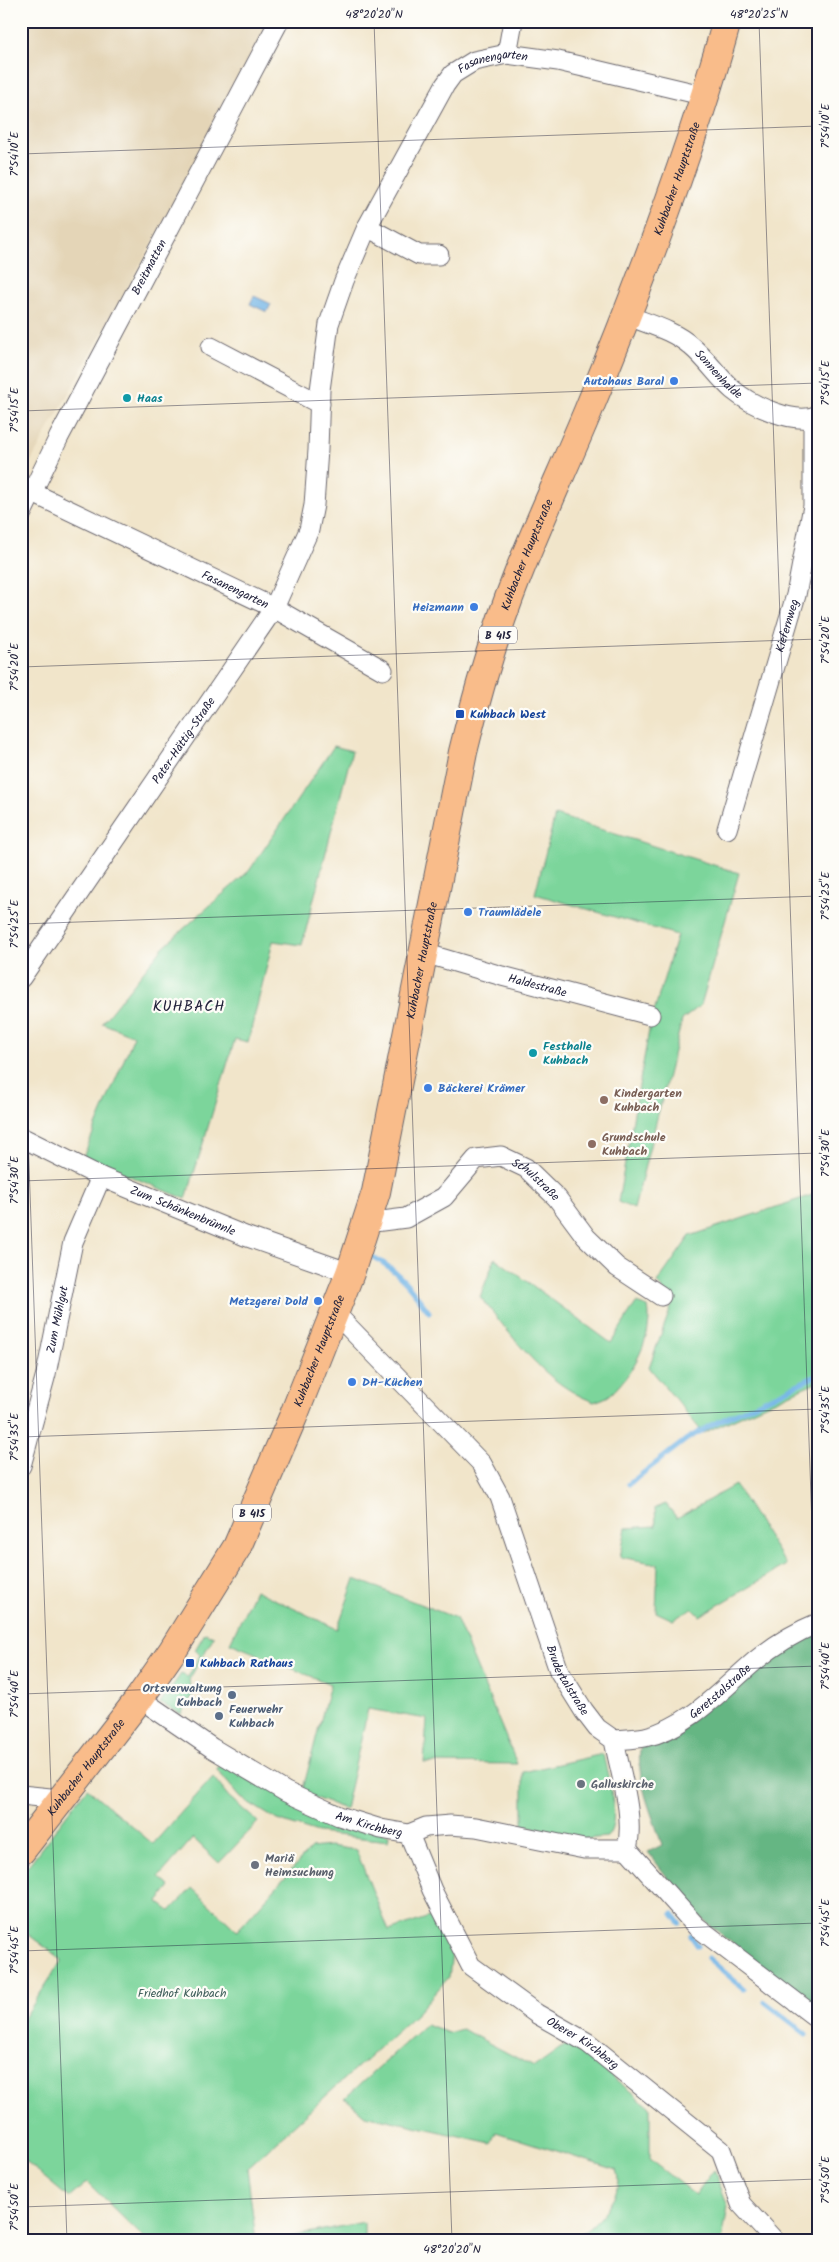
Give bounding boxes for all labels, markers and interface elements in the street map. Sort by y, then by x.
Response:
text: 48°20'20"N [345,5,403,24]
text: 48°20'25"N [730,5,788,24]
street label: Fasanengarten [454,45,529,79]
text: 7°54'10"E [816,102,835,149]
street label: Kuhbacher Hauptstraße [649,119,706,238]
text: 7°54'10"E [5,130,24,177]
street label: Breitmatten [127,236,172,299]
street label: Sonnenhalde [690,345,747,404]
text: 7°54'15"E [816,359,835,406]
place label: Autohaus Baral [584,372,665,391]
marker: Autohaus Baral [668,375,680,387]
text: 7°54'15"E [5,386,24,433]
place label: Haas [137,389,163,408]
marker: Haas [121,392,133,404]
street label: Kuhbacher Hauptstraße [496,496,559,613]
street label: Fasanengarten [198,566,272,614]
street label: Kiefernweg [771,597,804,655]
place label: Heizmann [412,598,464,617]
marker: Heizmann [468,601,480,613]
text: 7°54'20"E [816,615,835,664]
road number: B 415 [479,626,517,644]
text: 7°54'20"E [5,642,24,691]
street label: Pater-Hättig-Straße [147,693,221,788]
place label: Kuhbach West [470,705,547,724]
marker: Kuhbach West [454,708,466,720]
text: 7°54'25"E [816,871,835,920]
text: 7°54'25"E [5,899,24,948]
street label: Kuhbacher Hauptstraße [401,900,443,1021]
place label: Traumlädele [478,903,542,922]
marker: Traumlädele [462,906,474,918]
street label: Haldestraße [506,969,569,1003]
district label: KUHBACH [153,995,225,1019]
place label: Festhalle Kuhbach [543,1037,592,1070]
marker: Festhalle Kuhbach [527,1047,539,1059]
place label: Bäckerei Krämer [438,1079,526,1098]
marker: Bäckerei Krämer [422,1082,434,1094]
place label: Kindergarten Kuhbach [614,1084,682,1117]
marker: Kindergarten Kuhbach [598,1094,610,1106]
place label: Grundschule Kuhbach [602,1128,666,1161]
text: 7°54'30"E [816,1128,835,1177]
marker: Grundschule Kuhbach [586,1138,598,1150]
street label: Schulstraße [508,1154,564,1206]
text: 7°54'30"E [5,1155,24,1204]
street label: Zum Schänkenbrünnle [127,1181,239,1241]
street label: Zum Mühlgut [41,1284,74,1355]
place label: Metzgerei Dold [229,1292,309,1311]
street label: Kuhbacher Hauptstraße [289,1292,351,1410]
marker: Metzgerei Dold [312,1295,324,1307]
place label: DH-Küchen [362,1373,423,1392]
marker: DH-Küchen [346,1376,358,1388]
text: 7°54'35"E [816,1385,835,1434]
text: 7°54'35"E [5,1412,24,1461]
road number: B 415 [233,1505,271,1522]
text: 7°54'40"E [816,1641,835,1690]
street label: Brudertalstraße [541,1643,594,1721]
place label: Kuhbach Rathaus [200,1654,293,1673]
marker: Kuhbach Rathaus [184,1657,196,1669]
street label: Geretstalstraße [685,1659,756,1724]
text: 7°54'40"E [5,1669,24,1718]
place label: Ortsverwaltung Kuhbach [142,1679,222,1712]
marker: Ortsverwaltung Kuhbach [226,1689,238,1701]
place label: Feuerwehr Kuhbach [229,1700,284,1733]
marker: Feuerwehr Kuhbach [213,1710,225,1722]
street label: Kuhbacher Hauptstraße [42,1714,131,1820]
place label: Galluskirche [591,1775,654,1794]
marker: Galluskirche [575,1778,587,1790]
street label: Am Kirchberg [333,1806,404,1843]
place label: Mariä Heimsuchung [265,1849,334,1882]
marker: Mariä Heimsuchung [249,1859,261,1871]
text: 7°54'45"E [816,1898,835,1947]
text: 7°54'45"E [5,1925,24,1974]
park label: Friedhof Kuhbach [138,1984,226,2003]
street label: Oberer Kirchberg [543,2012,623,2075]
text: 7°54'50"E [816,2155,835,2204]
text: 7°54'50"E [5,2182,24,2231]
text: 48°20'20"N [423,2240,481,2259]

